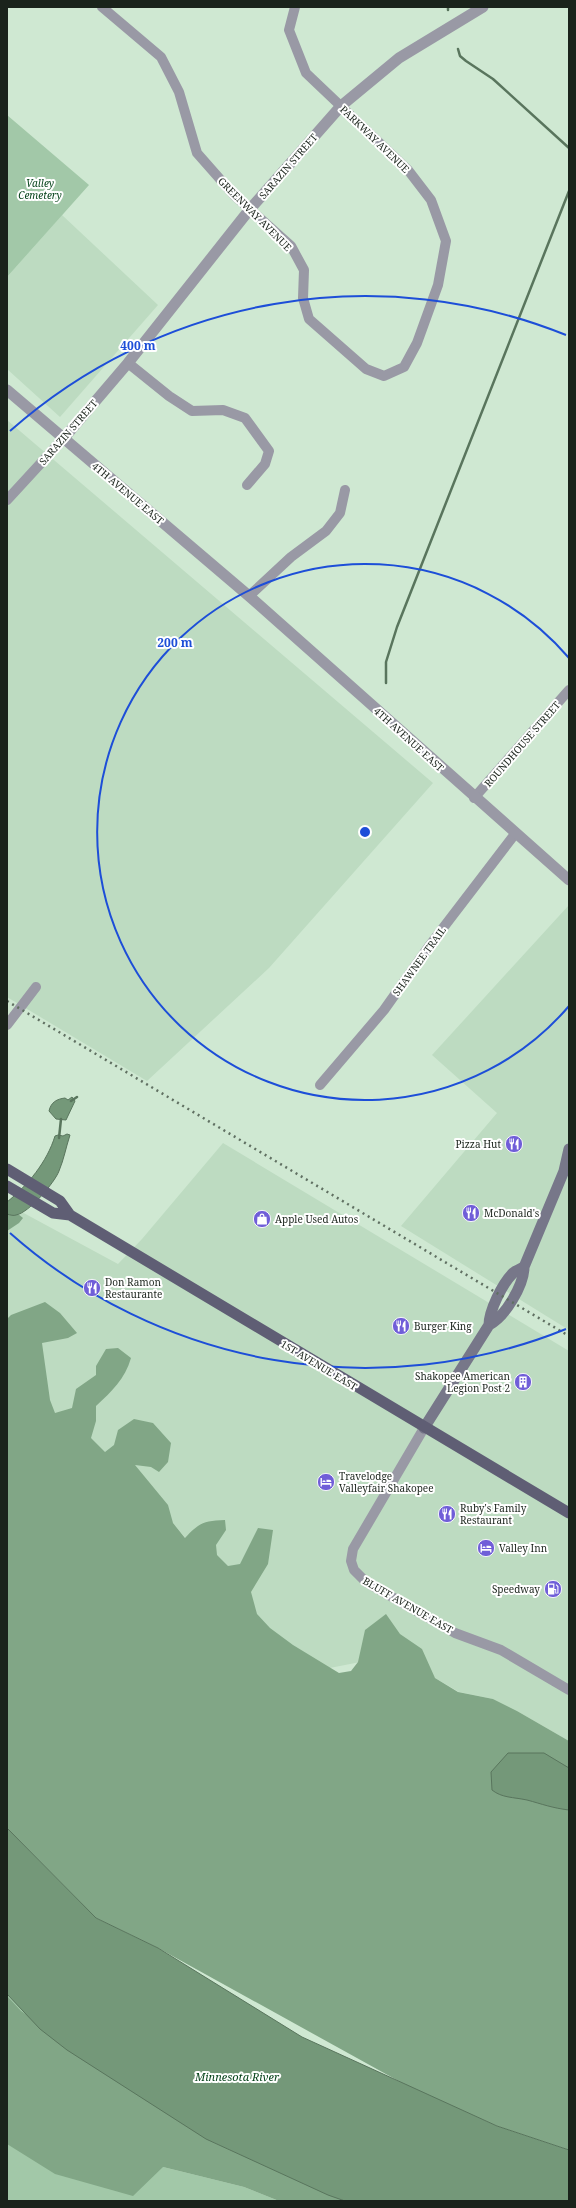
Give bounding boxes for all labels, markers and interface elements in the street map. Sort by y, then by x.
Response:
street label: PARKWAY AVENUE [337,102,413,176]
street label: SARAZIN STREET [256,130,320,202]
street label: GREENWAY AVENUE [215,174,295,254]
park label: Valley Cemetery [18,176,62,202]
text: 400 m [120,337,156,354]
street label: SARAZIN STREET [36,396,100,468]
street label: 4TH AVENUE EAST [89,459,167,527]
text: 200 m [157,634,193,651]
street label: ROUNDHOUSE STREET [481,698,563,790]
street label: 4TH AVENUE EAST [371,704,447,774]
centre of rings [358,825,372,839]
street label: SHAWNEE TRAIL [389,924,449,998]
restaurant icon: Pizza Hut [504,1134,524,1154]
place label: Pizza Hut [456,1137,501,1151]
restaurant icon: McDonald's [461,1203,481,1223]
place label: McDonald's [484,1206,540,1220]
shop icon: Apple Used Autos [252,1209,272,1229]
place label: Apple Used Autos [275,1212,359,1226]
place label: Don Ramon Restaurante [105,1275,162,1301]
restaurant icon: Don Ramon Restaurante [82,1278,102,1298]
restaurant icon: Burger King [391,1316,411,1336]
place label: Burger King [414,1319,472,1333]
street label: 1ST AVENUE EAST [278,1337,360,1393]
place label: Shakopee American Legion Post 2 [415,1369,511,1395]
building icon: Shakopee American Legion Post 2 [513,1372,533,1392]
place label: Travelodge Valleyfair Shakopee [339,1469,434,1495]
hotel icon: Travelodge Valleyfair Shakopee [316,1472,336,1492]
place label: Ruby's Family Restaurant [460,1501,527,1527]
restaurant icon: Ruby's Family Restaurant [437,1504,457,1524]
hotel icon: Valley Inn [476,1538,496,1558]
place label: Valley Inn [499,1541,548,1555]
street label: BLUFF AVENUE EAST [360,1573,456,1637]
fuel station icon: Speedway [543,1579,563,1599]
place label: Speedway [492,1582,540,1596]
water label: Minnesota River [194,2069,280,2084]

